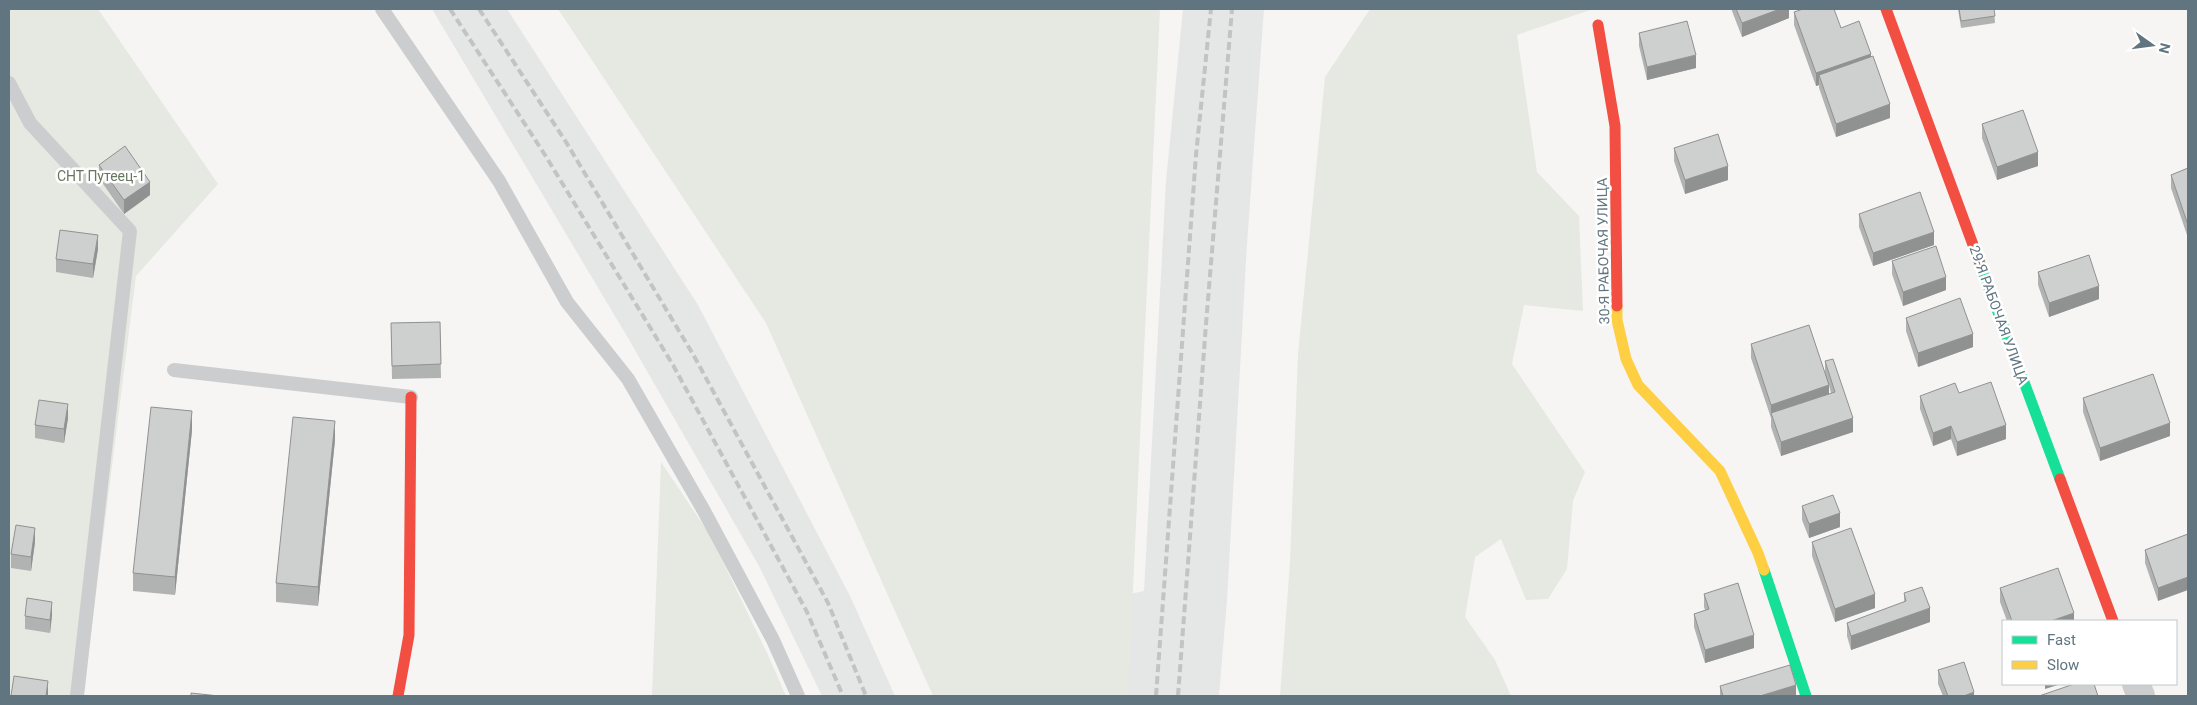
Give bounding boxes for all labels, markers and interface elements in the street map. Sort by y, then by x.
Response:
north arrow [2127,20,2177,70]
text: N [2156,41,2174,55]
park label: СНТ Путеец-1 [57,168,145,184]
street label: 30-Я РАБОЧАЯ УЛИЦА [1594,178,1612,324]
street label: 29-Я РАБОЧАЯ УЛИЦА [1966,243,2032,387]
legend [2002,620,2177,685]
text: Fast [2047,631,2076,649]
text: Slow [2047,656,2079,674]

